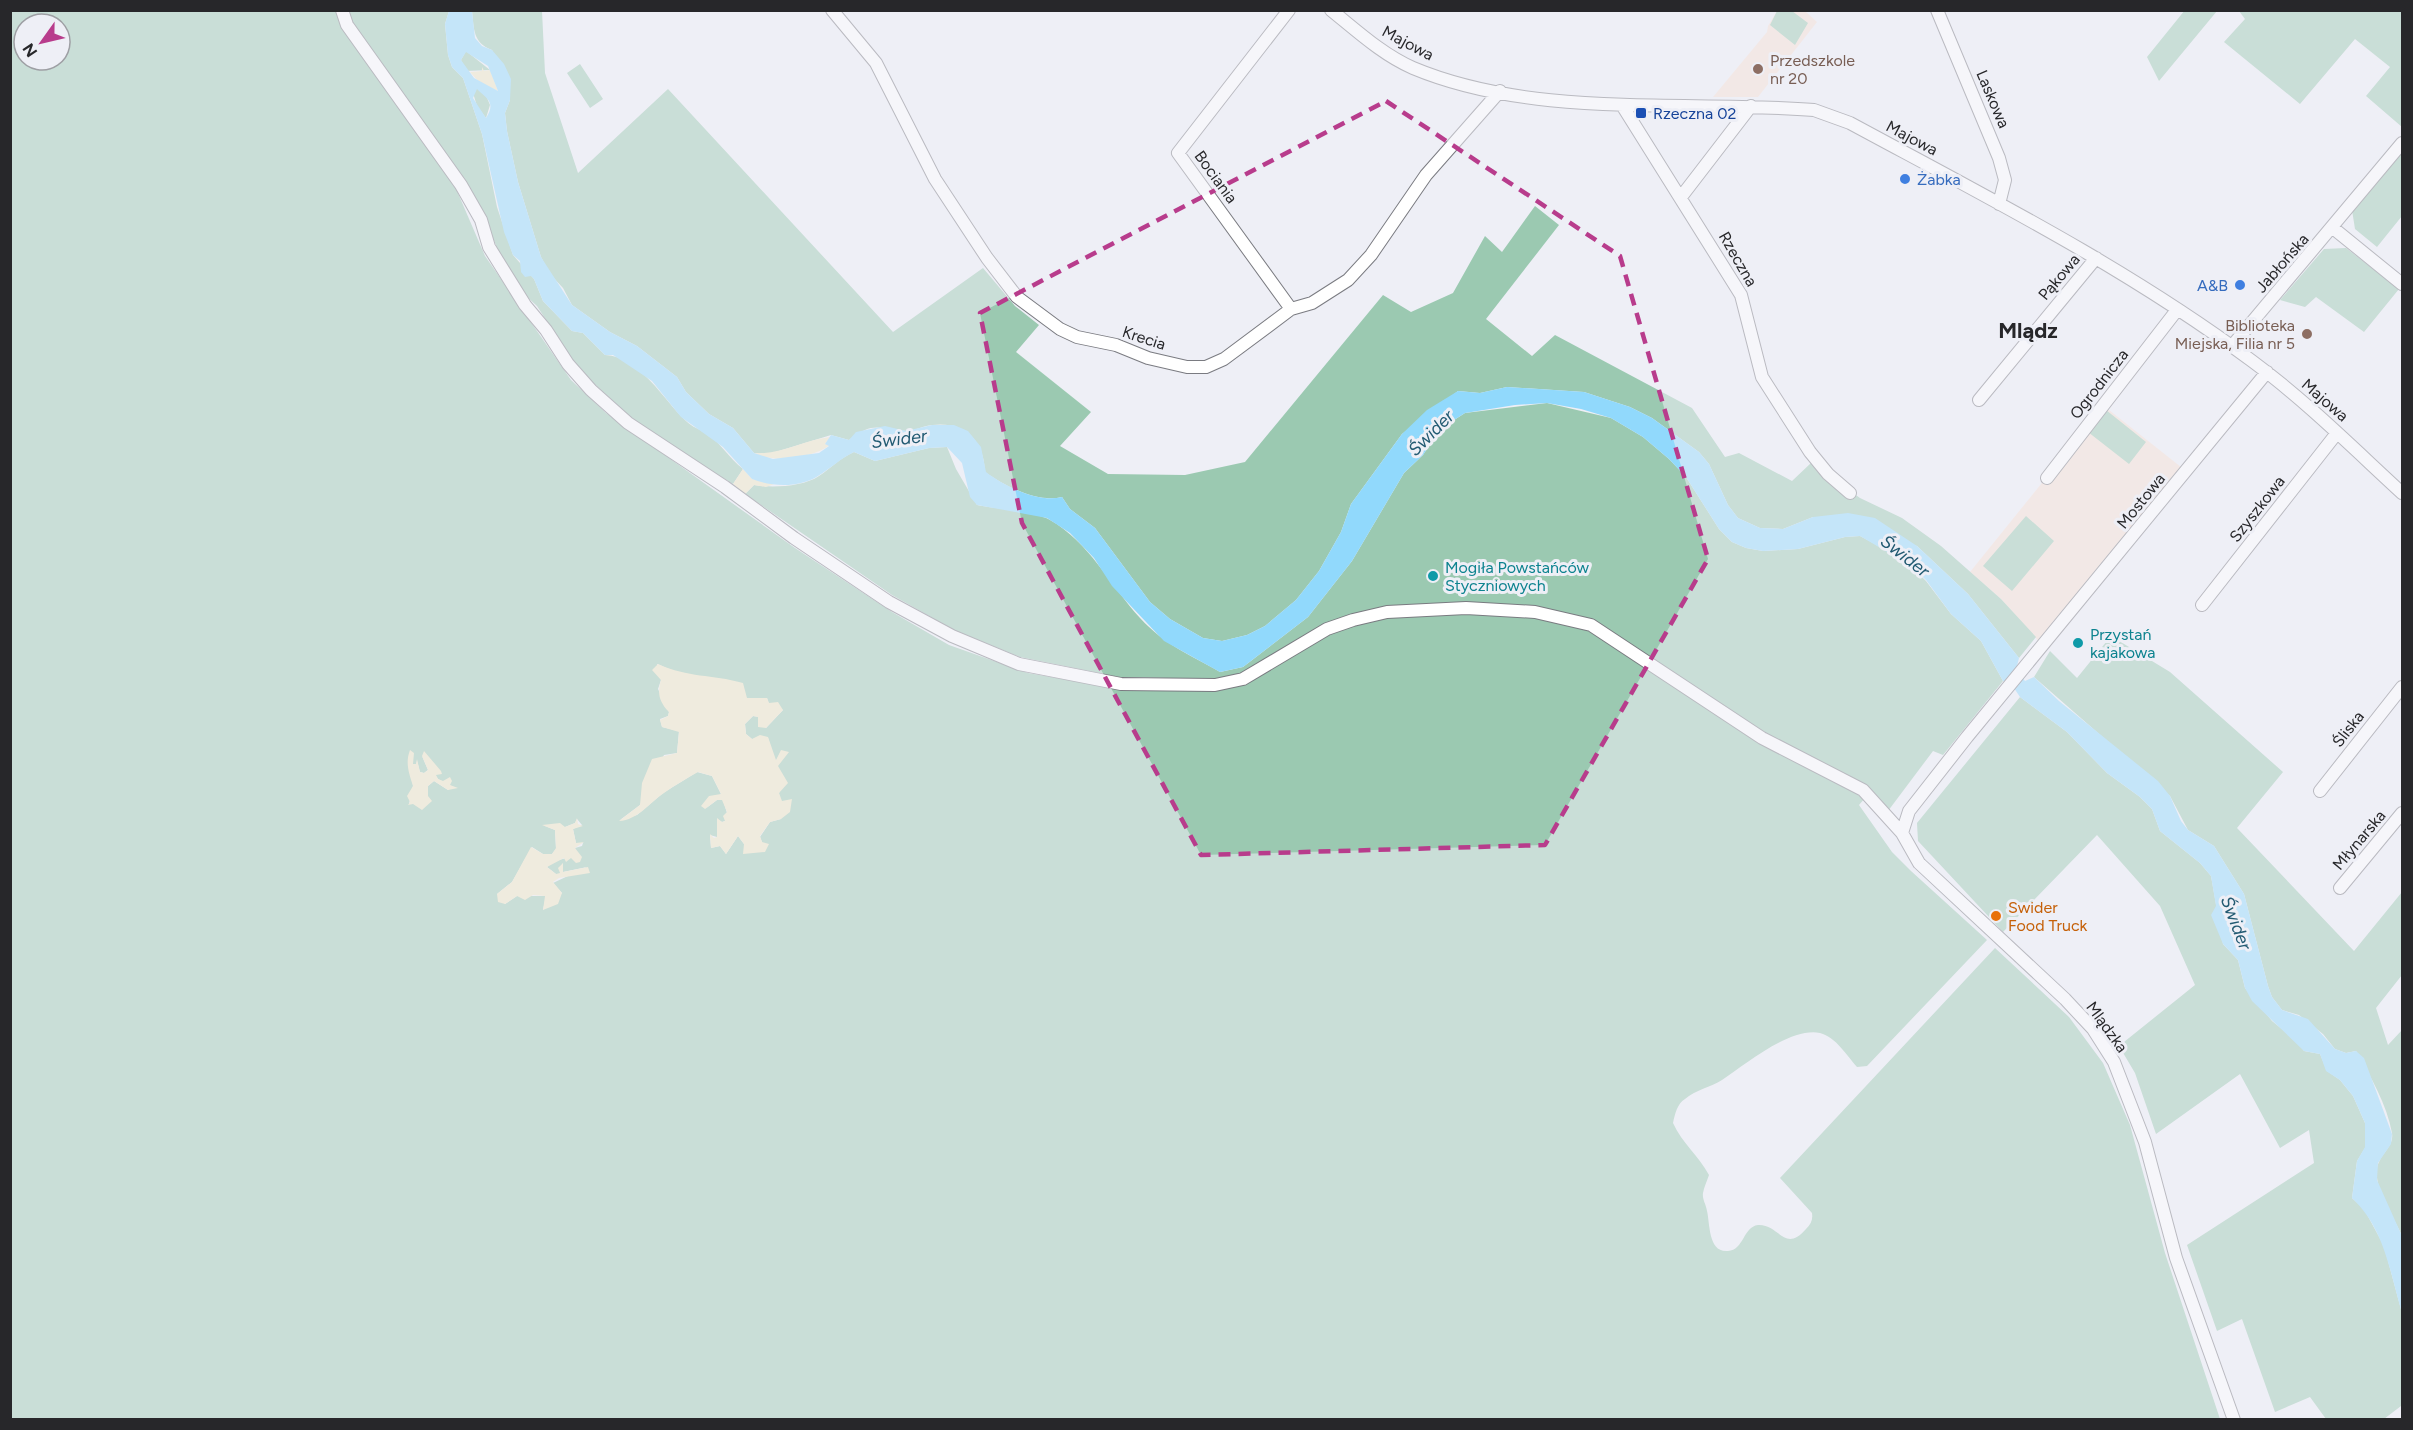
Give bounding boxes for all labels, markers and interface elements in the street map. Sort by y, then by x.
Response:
north arrow [12,12,72,72]
street label: Majowa [1379,22,1437,64]
text: N [19,40,41,61]
place label: Przedszkole nr 20 [1770,51,1855,88]
marker: Przedszkole nr 20 [1751,62,1765,76]
street label: Laskowa [1972,67,2014,131]
place label: Rzeczna 02 [1653,104,1736,123]
marker: Rzeczna 02 [1634,106,1648,120]
street label: Majowa [1883,117,1941,159]
street label: Bociania [1191,147,1241,207]
place label: Żabka [1917,170,1961,189]
marker: Żabka [1898,172,1912,186]
street label: Rzeczna [1715,228,1761,290]
street label: Jabłońska [2251,230,2313,296]
street label: Pąkowa [2034,250,2084,304]
place label: A&B [2197,276,2228,295]
marker: A&B [2233,278,2247,292]
place label: Biblioteka Miejska, Filia nr 5 [2175,316,2295,353]
district label: Mlądz [1998,317,2058,344]
street label: Krecia [1120,322,1168,354]
marker: Biblioteka Miejska, Filia nr 5 [2300,327,2314,341]
street label: Ogrodnicza [2066,345,2132,423]
street label: Majowa [2298,375,2352,425]
water label: Świder [1403,405,1459,461]
water label: Świder [870,425,929,453]
street label: Mostowa [2113,469,2169,533]
street label: Szyszkowa [2225,472,2289,546]
water label: Świder [1876,530,1934,582]
place label: Mogiła Powstańców Styczniowych [1445,558,1590,595]
marker: Mogiła Powstańców Styczniowych [1426,569,1440,583]
place label: Przystań kajakowa [2090,625,2155,662]
marker: Przystań kajakowa [2071,636,2085,650]
street label: Śliska [2328,707,2368,751]
street label: Młynarska [2329,806,2389,874]
water label: Świder [2216,893,2257,954]
place label: Swider Food Truck [2008,898,2088,935]
marker: Swider Food Truck [1989,909,2003,923]
street label: Mlądzka [2082,998,2132,1056]

